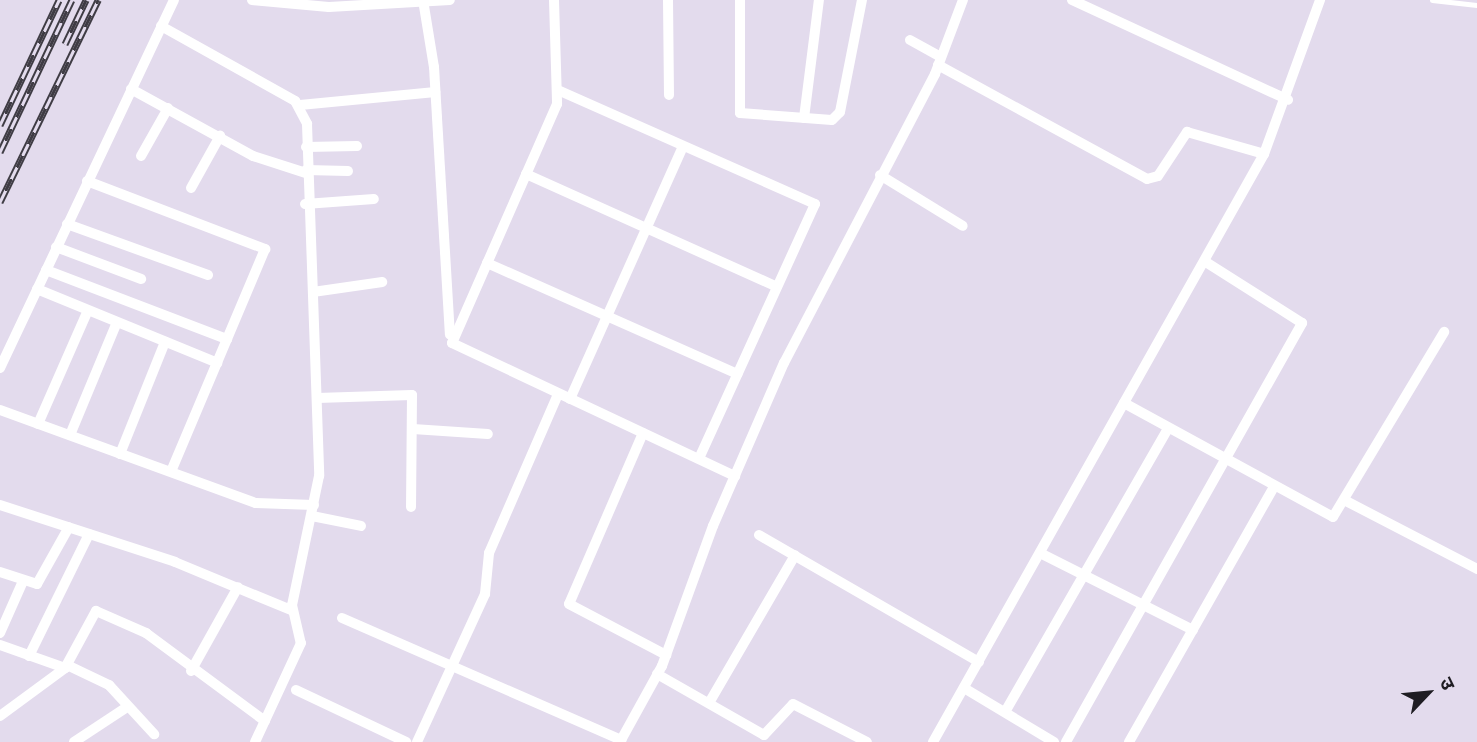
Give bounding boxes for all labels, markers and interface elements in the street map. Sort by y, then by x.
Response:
north arrow [1393,658,1463,728]
text: उ [1435,674,1460,694]

